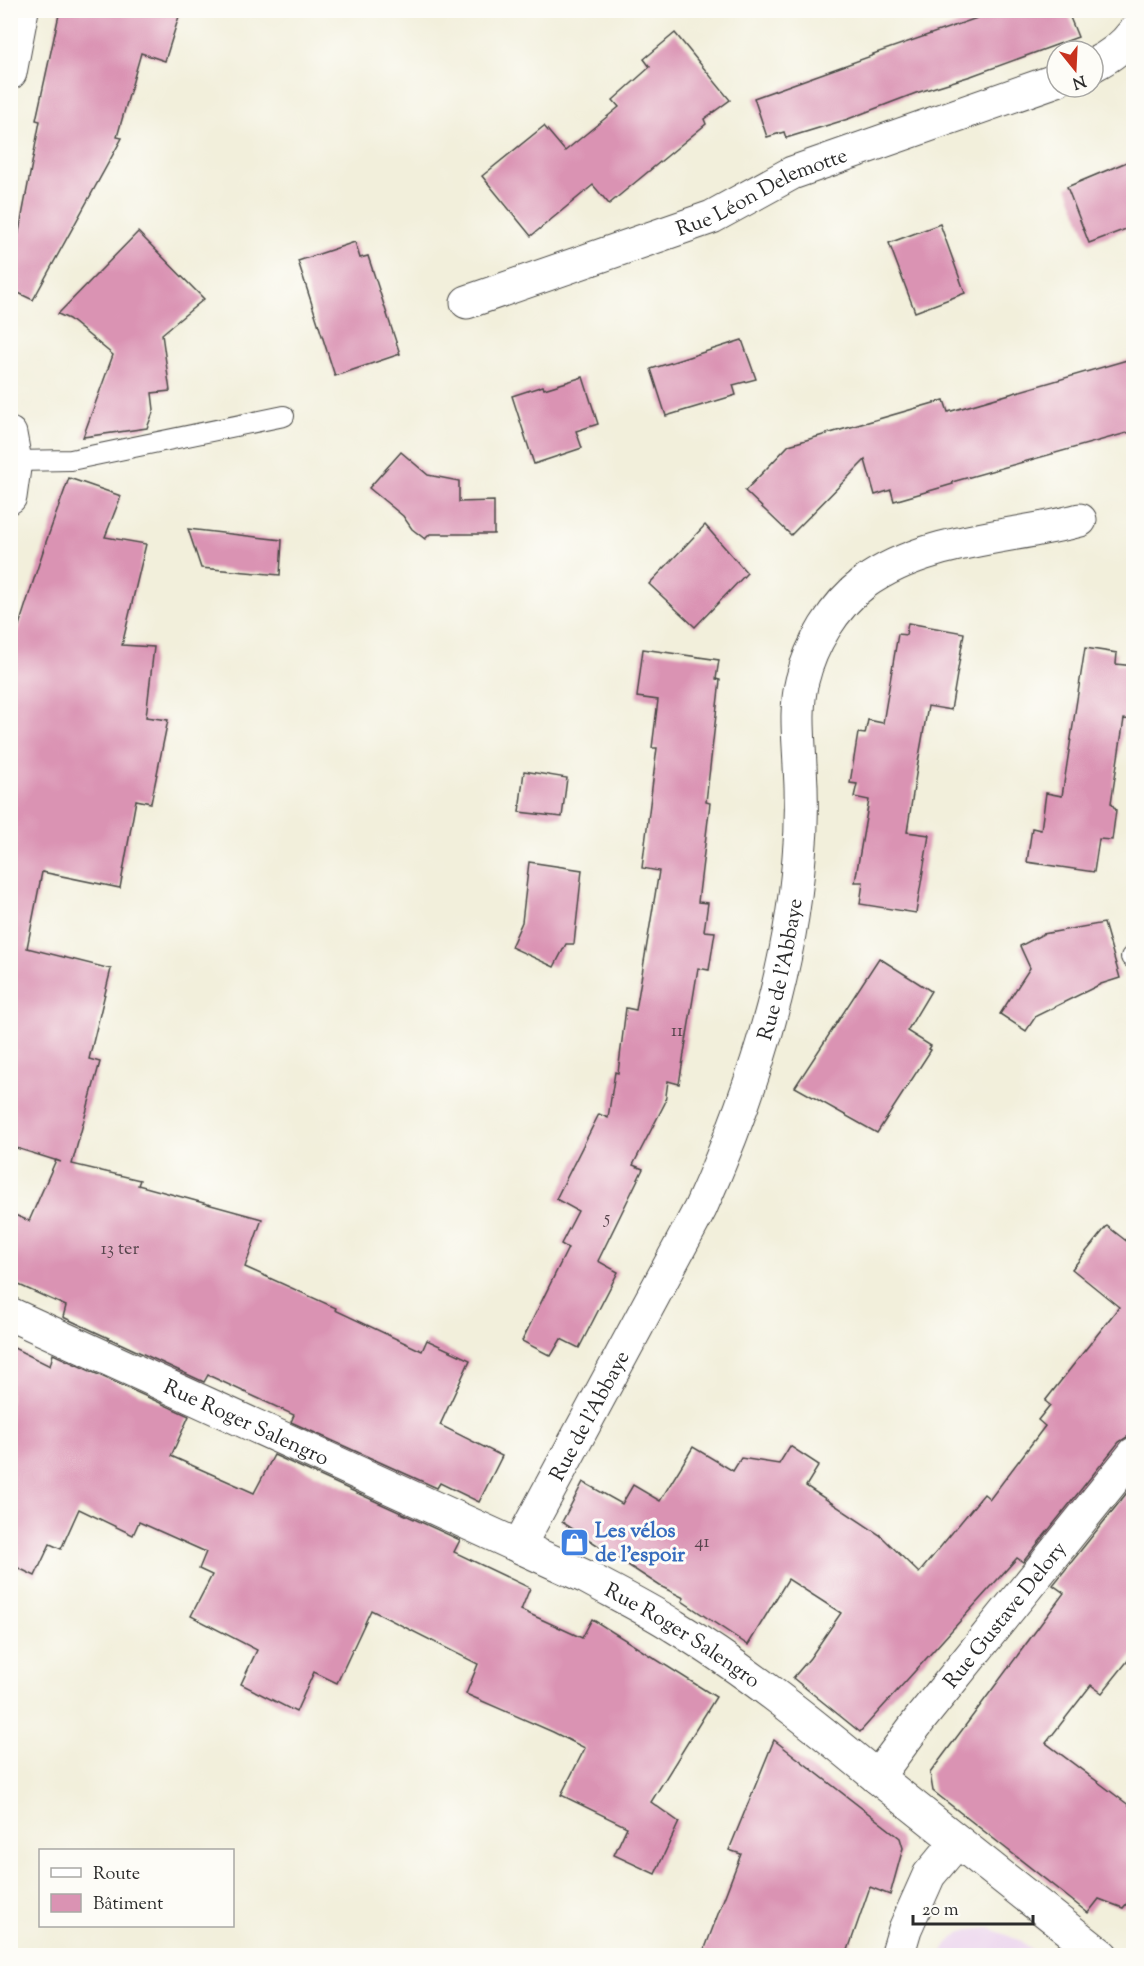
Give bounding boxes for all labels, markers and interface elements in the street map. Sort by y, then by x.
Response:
north arrow [1045,39,1105,99]
text: N [1069,68,1088,94]
street label: Rue Léon Delemotte [672,142,852,245]
street label: Rue de l'Abbaye [751,897,811,1044]
house number: 11 [671,1019,683,1045]
house number: 5 [603,1206,610,1232]
house number: 13 ter [101,1237,140,1263]
street label: Rue de l'Abbaye [543,1346,638,1487]
street label: Rue Roger Salengro [158,1373,333,1475]
place label: Les vélos de l'espoir [595,1517,685,1571]
shop icon: Les vélos de l'espoir [558,1526,590,1558]
house number: 41 [694,1530,710,1556]
street label: Rue Gustave Delory [937,1535,1075,1696]
street label: Rue Roger Salengro [599,1577,766,1697]
legend [39,1849,234,1927]
text: Route [93,1862,140,1888]
scale bar [913,1888,1033,1926]
text: Bâtiment [93,1892,163,1918]
text: 20 m [922,1898,959,1924]

